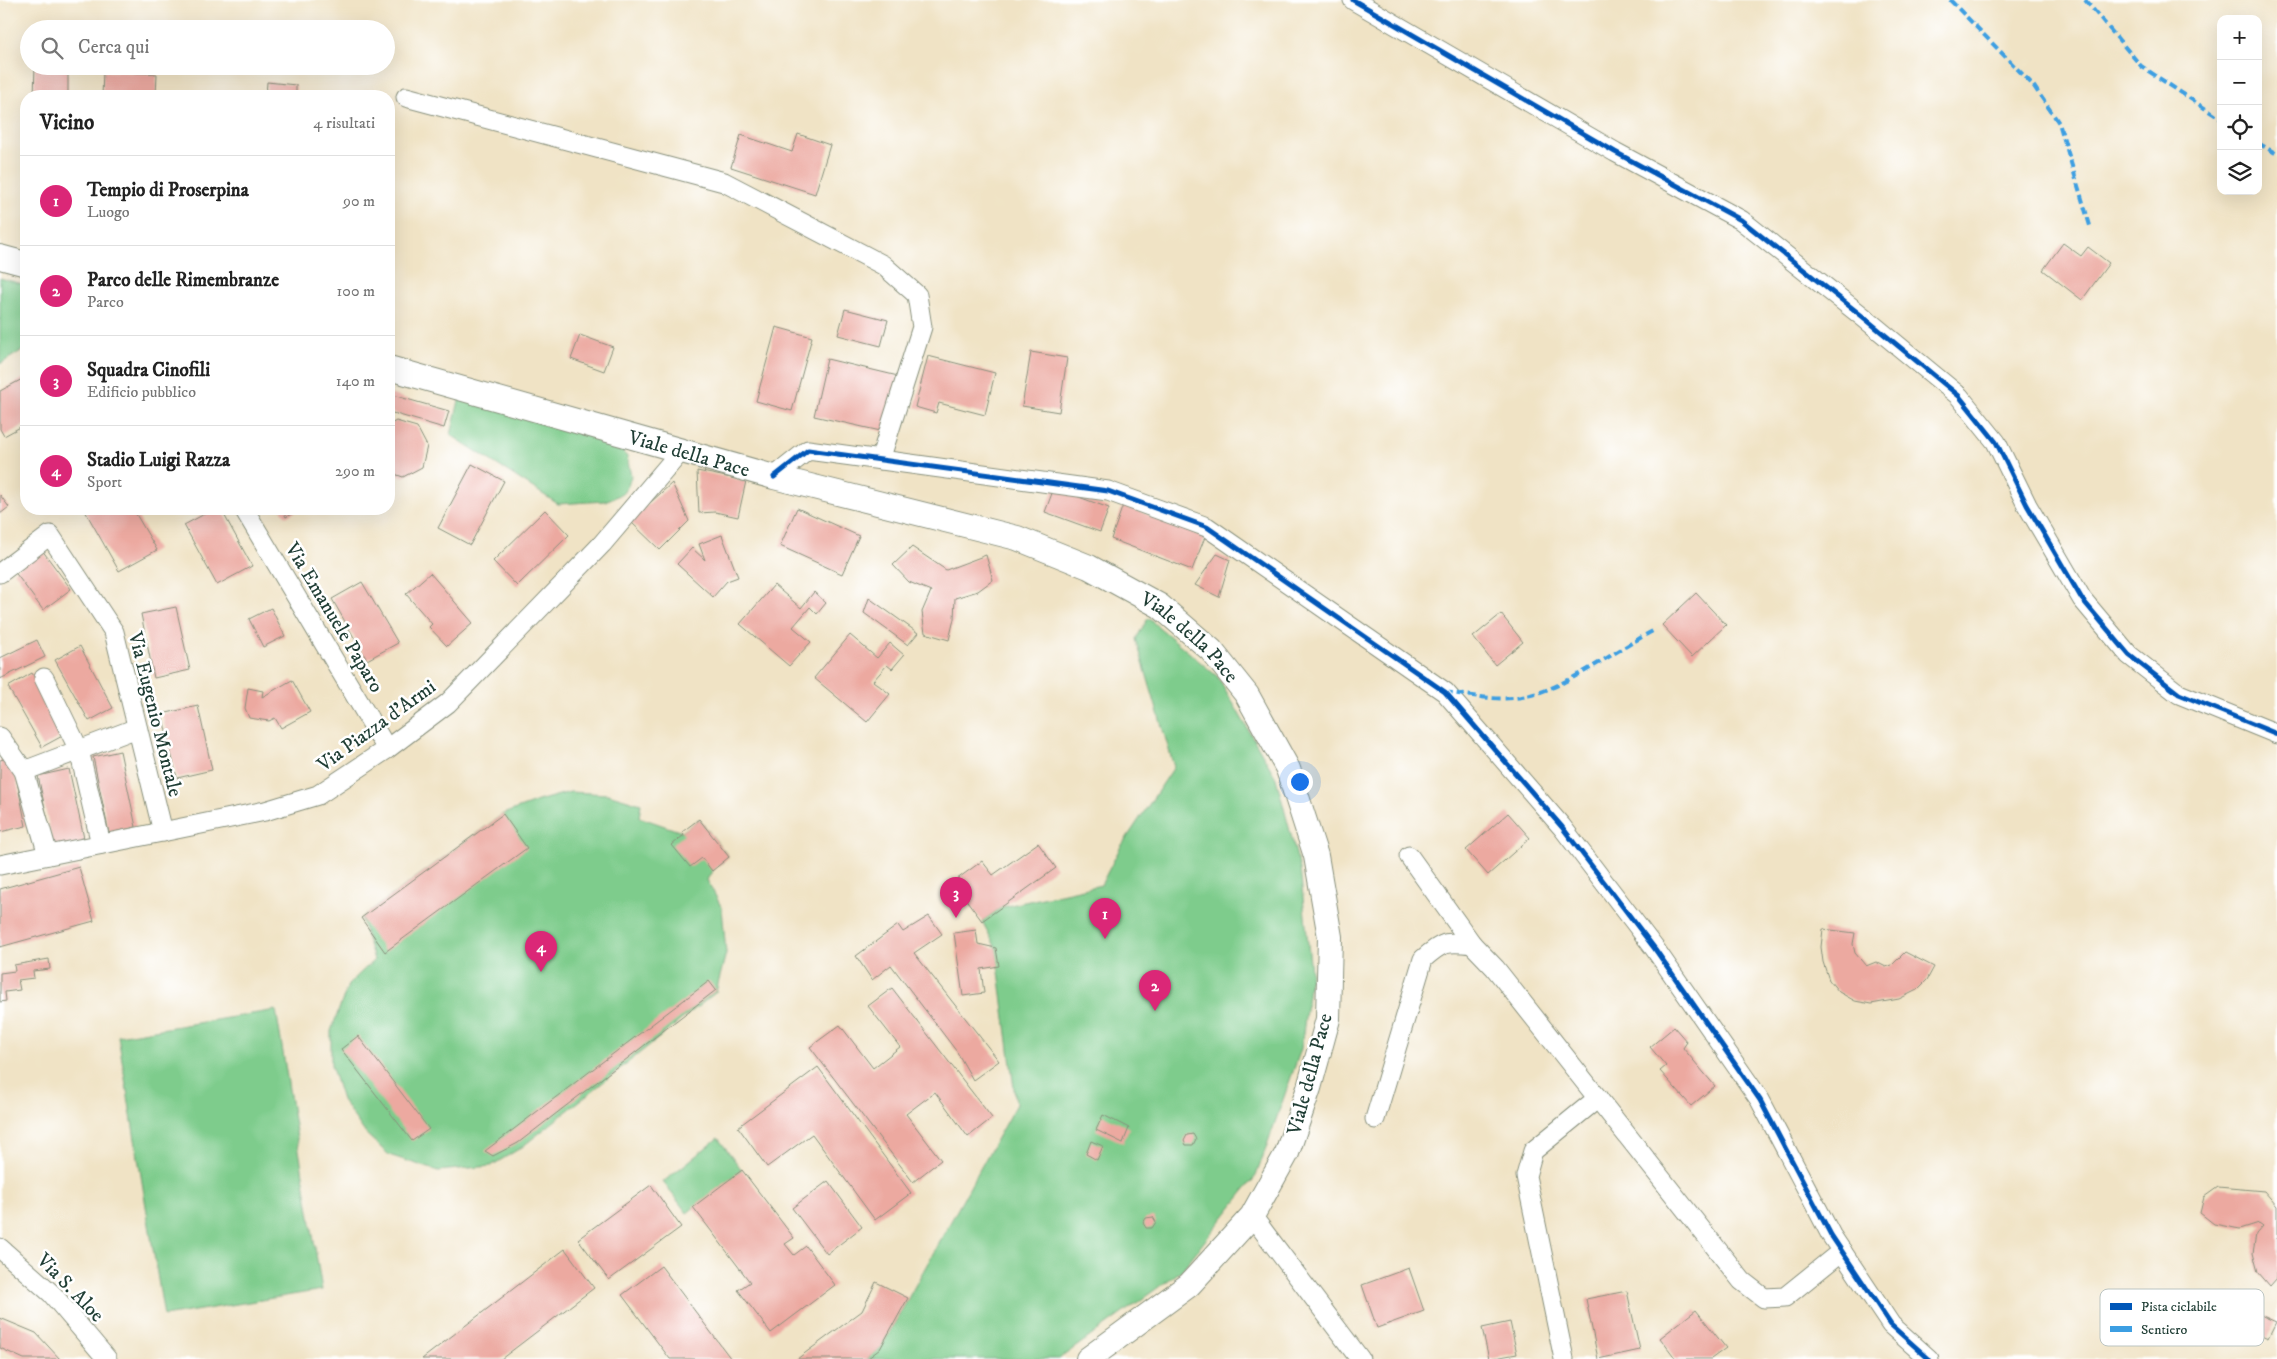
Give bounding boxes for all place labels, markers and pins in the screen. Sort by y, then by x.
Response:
pin: 3 [940,877,972,918]
pin: 1 [1089,898,1121,939]
pin: 4 [525,931,557,972]
pin: 2 [1139,970,1171,1011]

